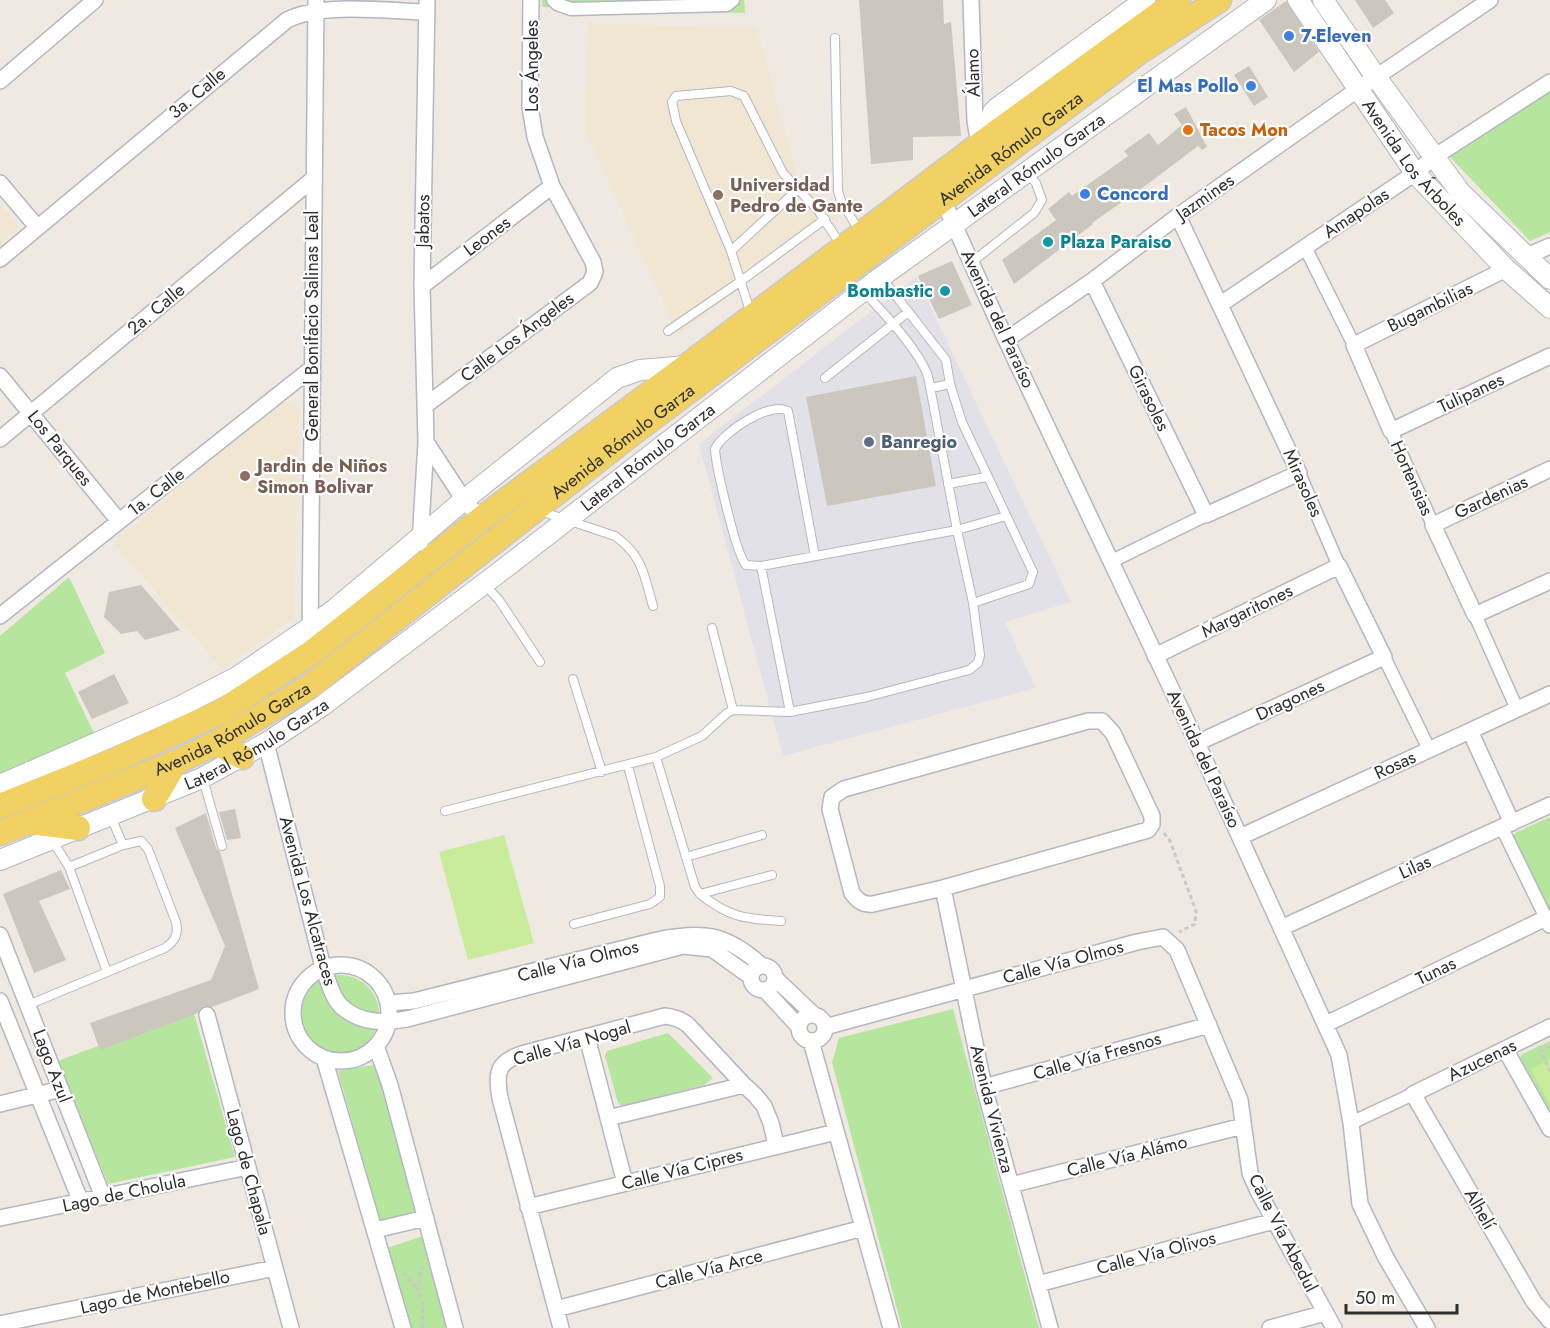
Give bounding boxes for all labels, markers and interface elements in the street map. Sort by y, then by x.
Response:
street label: Los Ángeles [519,20,545,112]
place label: 7-Eleven [1301,23,1372,49]
marker: 7-Eleven [1282,29,1296,43]
street label: Álamo [959,48,987,98]
street label: 3a. Calle [163,61,231,125]
place label: El Mas Pollo [1137,73,1239,99]
marker: El Mas Pollo [1244,79,1258,93]
street label: Avenida Rómulo Garza [933,85,1089,212]
street label: Avenida Los Árboles [1356,94,1472,232]
street label: Lateral Rómulo Garza [962,107,1110,224]
place label: Tacos Mon [1200,117,1288,143]
marker: Tacos Mon [1181,123,1195,137]
street label: Jazmines [1169,167,1239,228]
place label: Universidad Pedro de Gante [730,172,863,219]
place label: Concord [1097,181,1169,207]
street label: Amapolas [1318,181,1394,245]
marker: Concord [1078,187,1092,201]
marker: Universidad Pedro de Gante [711,188,725,202]
street label: Jabatos [410,194,436,250]
street label: Leones [458,210,516,262]
street label: General Bonifacio Salinas Leal [299,211,325,441]
place label: Plaza Paraiso [1060,229,1172,255]
marker: Plaza Paraiso [1041,235,1055,249]
street label: Avenida del Paraíso [955,246,1042,393]
street label: Bugambilias [1383,275,1477,339]
street label: 2a. Calle [122,277,190,341]
place label: Bombastic [847,278,933,304]
marker: Bombastic [938,284,952,298]
street label: Calle Los Ángeles [455,286,579,388]
street label: Girasoles [1122,360,1176,436]
street label: Tulipanes [1434,366,1508,420]
street label: Avenida Rómulo Garza [545,378,700,505]
street label: Lateral Rómulo Garza [575,397,721,518]
street label: Los Parques [21,405,99,491]
place label: Banregio [881,429,957,455]
marker: Banregio [862,435,876,449]
street label: Hortensias [1384,436,1440,520]
street label: Mirasoles [1277,445,1329,521]
place label: Jardin de Niños Simon Bolivar [254,453,387,500]
street label: 1a. Calle [122,461,190,523]
marker: Jardin de Niños Simon Bolivar [238,469,252,483]
street label: Gardenias [1450,469,1532,525]
street label: Margaritones [1197,578,1297,644]
street label: Dragones [1251,673,1329,727]
street label: Avenida Rómulo Garza [150,676,316,782]
street label: Avenida del Paraíso [1161,686,1248,833]
street label: Lateral Rómulo Garza [180,692,335,797]
street label: Rosas [1370,744,1420,786]
street label: Avenida Los Alcatraces [273,813,343,989]
street label: Lilas [1395,848,1435,886]
street label: Calle Vía Olmos [515,933,641,989]
street label: Calle Vía Olmos [1000,933,1126,991]
street label: Tunas [1412,950,1460,992]
street label: Calle Vía Nogal [510,1014,634,1072]
street label: Calle Vía Fresnos [1030,1025,1164,1087]
street label: Lago Azul [26,1026,78,1106]
street label: Azucenas [1443,1032,1521,1088]
street label: Avenida Vivienza [964,1042,1020,1176]
street label: Lago de Chapala [220,1106,278,1238]
street label: Calle Vía Alámo [1064,1128,1190,1184]
street label: Calle Vía Cipres [619,1141,745,1197]
street label: Lago de Cholula [60,1167,188,1219]
street label: Calle Vía Abedul [1242,1169,1324,1297]
street label: Alhelí [1458,1184,1503,1236]
street label: Calle Vía Olivos [1094,1225,1218,1281]
street label: Calle Vía Arce [652,1242,766,1296]
street label: Lago de Montebello [78,1263,232,1321]
scale bar [1346,1277,1457,1315]
text: 50 m [1355,1285,1395,1311]

